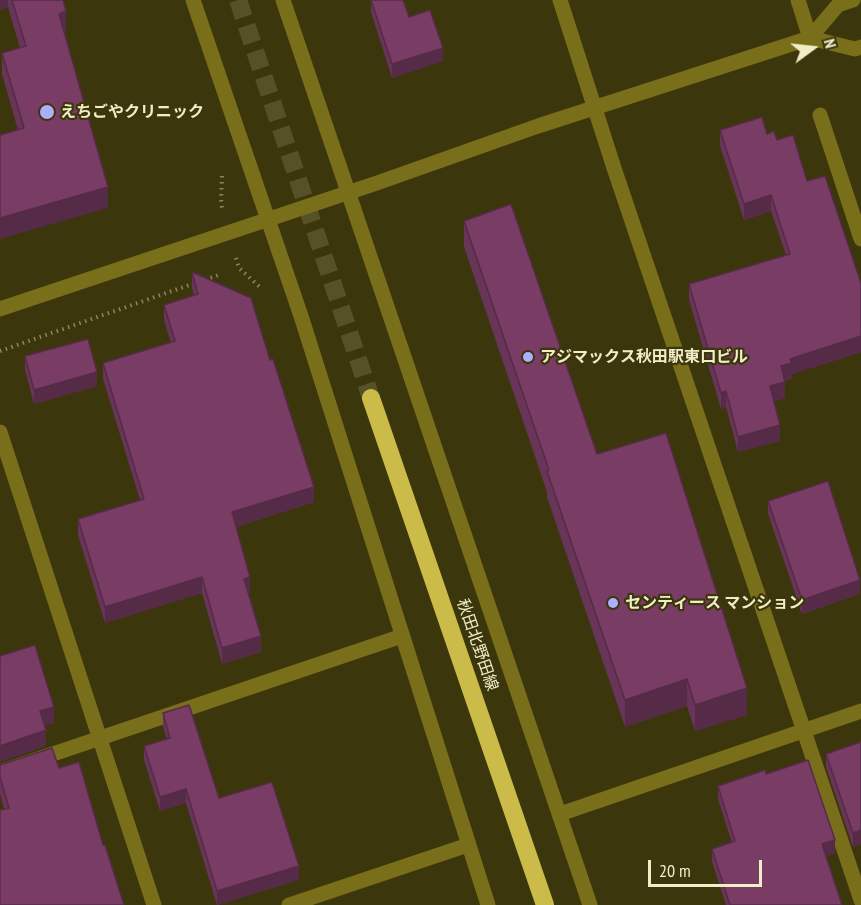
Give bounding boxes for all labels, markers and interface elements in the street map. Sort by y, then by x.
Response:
north arrow [783,18,843,78]
text: N [820,37,841,50]
place label: えちごやクリニック [60,102,204,122]
marker: えちごやクリニック [38,103,56,121]
place label: アジマックス秋田駅東口ビル [540,347,748,367]
marker: アジマックス秋田駅東口ビル [521,350,535,364]
place label: センティース マンション [625,593,804,613]
street label: 秋田北野田線 [452,596,502,694]
marker: センティース マンション [606,596,620,610]
scale bar [651,848,765,886]
text: 20 m [659,859,691,882]

